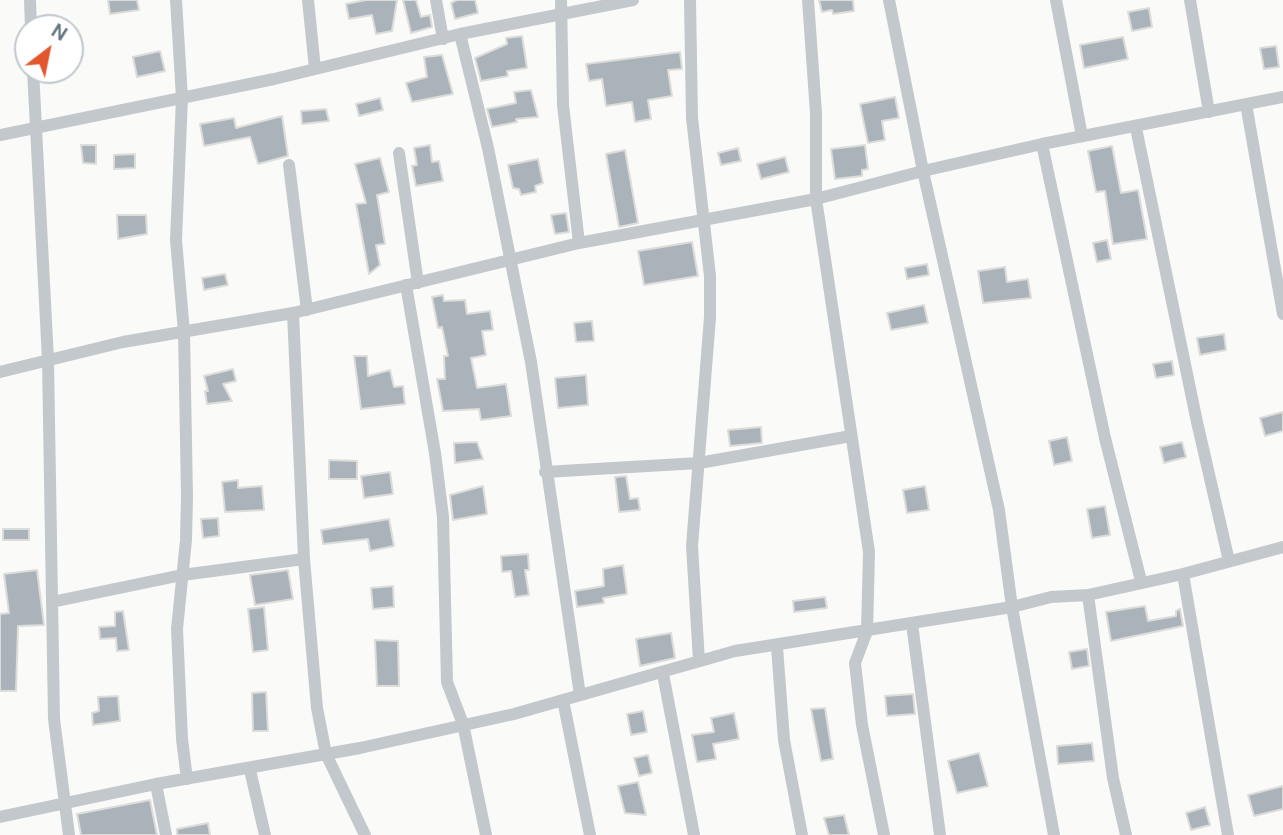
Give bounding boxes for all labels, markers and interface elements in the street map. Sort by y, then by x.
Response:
north arrow [14,14,84,84]
text: N [47,18,72,47]

